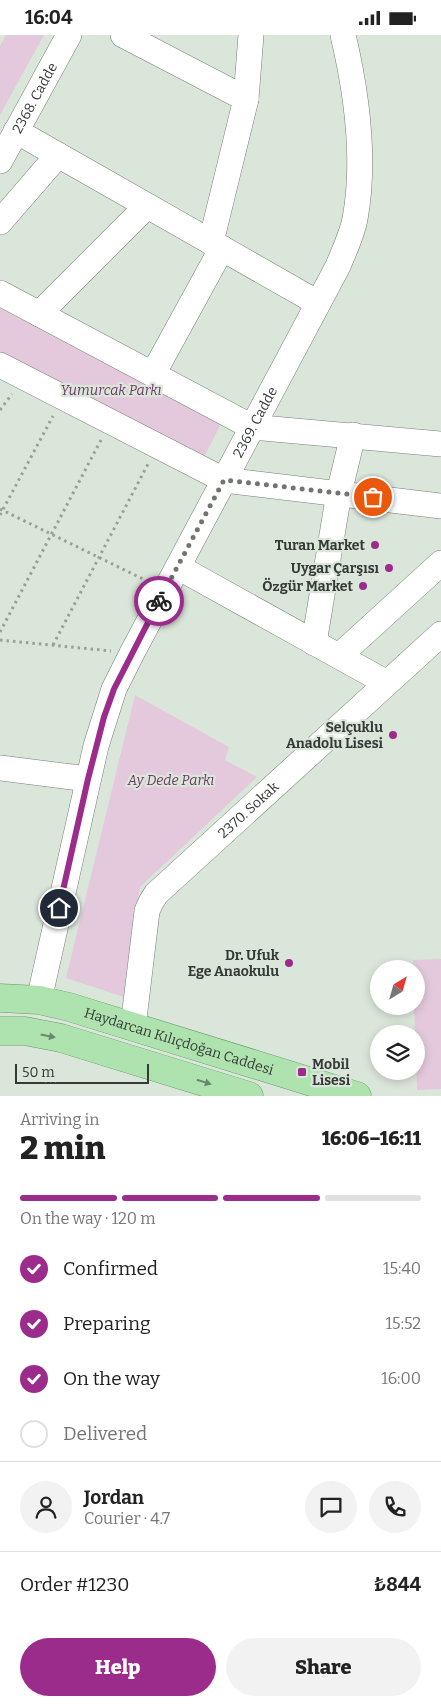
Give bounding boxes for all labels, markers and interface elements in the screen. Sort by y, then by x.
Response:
text: 16:04 [25,6,73,29]
street label: 2368. Cadde [9,60,61,136]
park label: Yumurcak Parkı [61,382,161,399]
street label: 2369. Cadde [230,384,281,461]
pin [352,476,394,518]
icon: bag [359,483,387,511]
place label: Turan Market [275,537,365,554]
marker: Turan Market [369,539,381,551]
place label: Uygar Çarşısı [291,560,380,577]
marker: Uygar Çarşısı [383,562,395,574]
courier [134,576,184,626]
place label: Özgür Market [262,577,353,595]
marker: Özgür Market [357,580,369,592]
icon: bike [145,587,173,615]
place label: Selçuklu Anadolu Lisesi [286,719,384,752]
marker: Selçuklu Anadolu Lisesi [387,729,399,741]
park label: Ay Dede Parkı [127,772,214,789]
street label: 2370. Sokak [215,778,282,842]
pin [38,887,80,929]
icon: home [45,894,73,922]
place label: Dr. Ufuk Ege Anaokulu [188,947,280,980]
marker: Dr. Ufuk Ege Anaokulu [283,957,295,969]
north arrow [370,960,425,1015]
map controls [370,960,425,1080]
street label: Haydarcan Kılıçdoğan Caddesi [82,1004,276,1079]
button: layers [370,1025,425,1080]
one-way arrow [41,1032,56,1040]
place label: Mobil Lisesi [312,1056,351,1089]
scale bar [15,1061,149,1084]
text: 50 m [22,1064,55,1081]
marker: Mobil Lisesi [296,1066,308,1078]
one-way arrow [197,1079,212,1087]
text: Arriving in [20,1110,99,1129]
text: 16:06–16:11 [322,1127,421,1150]
text: 2 min [20,1129,106,1167]
text: On the way · 120 m [20,1209,155,1228]
icon: check [20,1255,48,1283]
text: Confirmed [63,1257,158,1280]
text: 15:40 [383,1259,421,1278]
icon: check [20,1310,48,1338]
text: Preparing [63,1312,151,1335]
text: 15:52 [386,1314,421,1333]
icon: check [20,1365,48,1393]
text: On the way [63,1367,160,1390]
text: 16:00 [381,1369,421,1388]
text: Delivered [63,1422,147,1445]
button: person [20,1481,72,1533]
button: chat [305,1481,357,1533]
button: phone [369,1481,421,1533]
text: Jordan [84,1486,144,1509]
text: Courier · 4.7 [84,1509,170,1528]
text: Order #1230 [20,1573,129,1596]
text: ₺844 [373,1573,421,1596]
button: Help [20,1638,216,1696]
button: Share [226,1638,421,1696]

